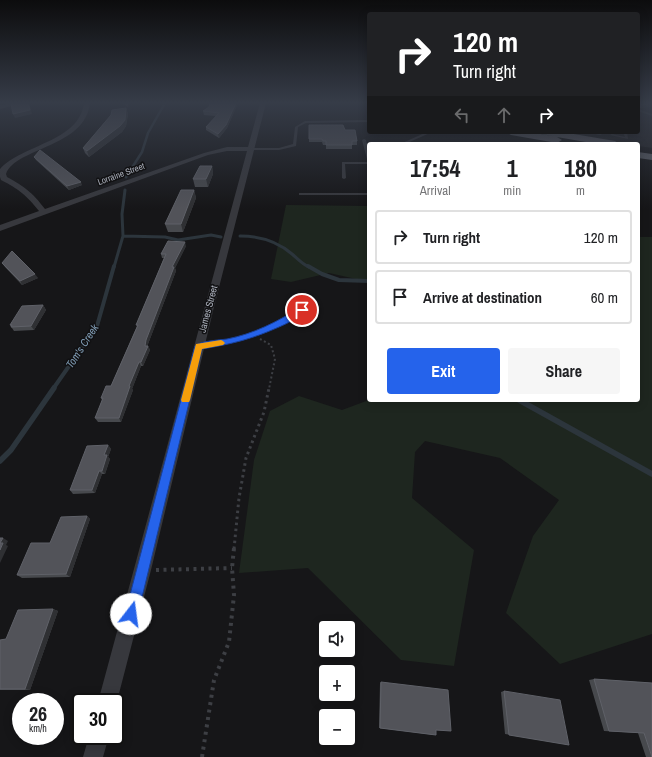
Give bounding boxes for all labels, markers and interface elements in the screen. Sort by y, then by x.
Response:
text: 120 m [453,23,518,61]
icon: right [387,28,439,80]
text: Turn right [453,59,516,84]
icon: left [451,104,473,126]
icon: ahead [493,104,515,126]
icon: right [535,104,557,126]
text: 17:54 [410,152,460,184]
text: 1 [507,152,518,184]
text: 180 [564,152,597,184]
street label: Lorraine Street [96,160,146,188]
text: Arrival [420,182,451,199]
text: min [503,182,521,199]
text: m [576,182,585,199]
icon: right [389,226,411,248]
text: Turn right [423,227,480,248]
text: 120 m [584,227,618,248]
street label: James Street [195,283,221,334]
icon: arrive [389,286,411,308]
text: Arrive at destination [423,287,542,308]
text: 60 m [591,287,618,308]
pin [285,293,319,327]
icon: arrive [291,299,313,321]
water label: Tom's Creek [63,321,102,371]
button: Exit [387,348,500,394]
button: Share [508,348,620,394]
position arrow [110,593,152,635]
map controls [319,621,355,745]
button: sound [319,621,355,657]
button: + [319,665,355,701]
speed limit sign: 30 [72,693,124,745]
text: 26 [29,700,47,727]
button: − [319,709,355,745]
text: km/h [29,722,47,735]

